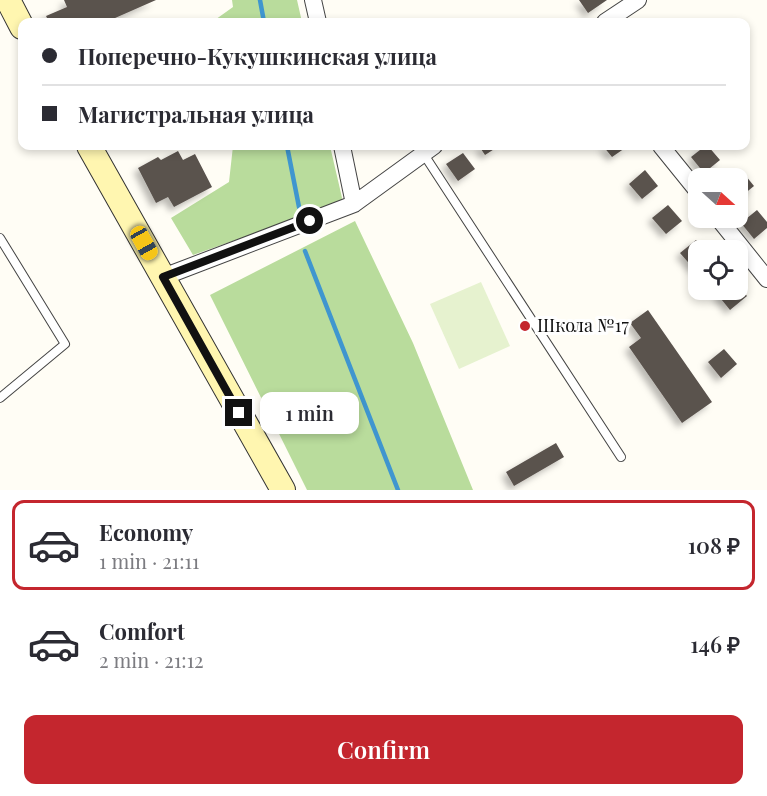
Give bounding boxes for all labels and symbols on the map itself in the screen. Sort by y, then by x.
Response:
north arrow [688,168,748,228]
route start [296,207,323,234]
car [127,223,161,263]
place label: Школа №17 [537,313,629,337]
marker: Школа №17 [518,319,532,333]
callout: 1 min [260,392,359,434]
route end [225,399,252,426]

